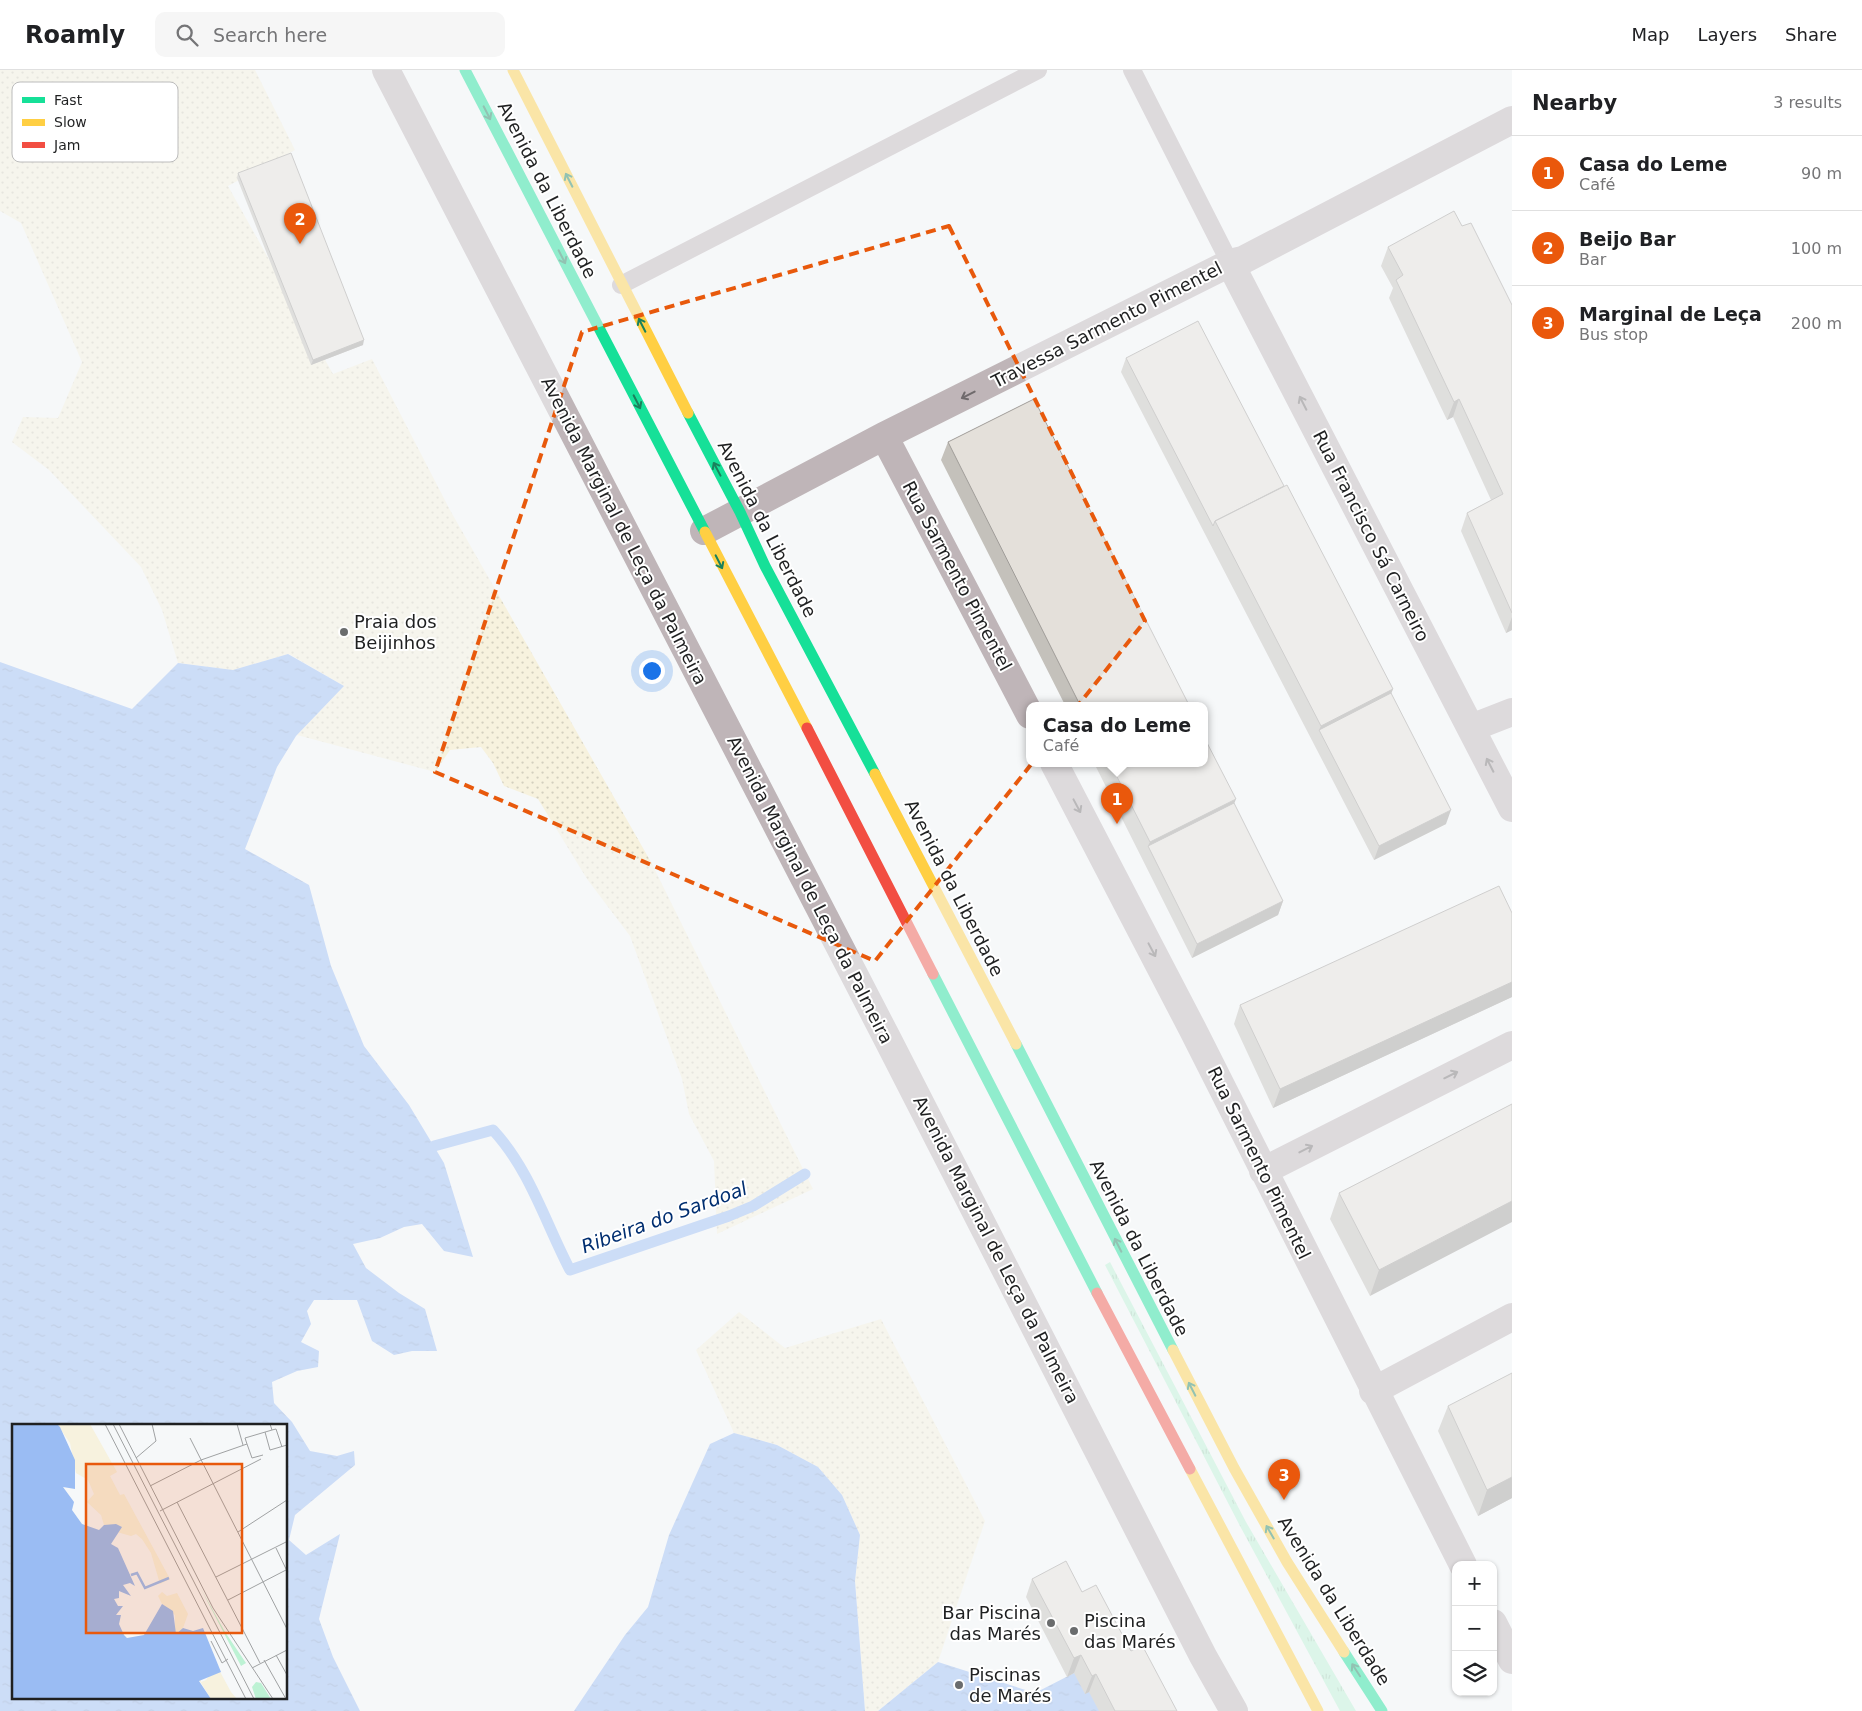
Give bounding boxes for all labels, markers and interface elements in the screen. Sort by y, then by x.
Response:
search box [155,12,505,57]
text: Roamly [25,21,125,49]
icon: search [173,21,201,49]
text: Search here [213,24,327,46]
text: Map [1631,24,1669,45]
text: Layers [1697,24,1757,45]
text: Share [1785,24,1837,45]
legend [12,82,178,162]
text: Nearby [1532,91,1617,115]
text: Fast [54,92,83,108]
text: 3 results [1773,93,1842,112]
street label: Avenida da Liberdade [494,98,601,282]
one-way arrow [483,105,492,120]
text: Slow [54,114,87,130]
text: Jam [53,137,80,153]
text: Casa do Leme [1579,153,1727,175]
text: 1 [1542,164,1554,183]
text: 90 m [1801,164,1842,183]
one-way arrow [564,173,574,188]
text: Café [1579,175,1615,194]
pin: 2 [284,203,316,244]
text: Beijo Bar [1579,228,1676,250]
text: 2 [1542,239,1554,258]
text: 100 m [1791,239,1842,258]
one-way arrow [557,250,567,265]
text: Bar [1579,250,1606,269]
street label: Travessa Sarmento Pimentel [987,257,1226,392]
text: Marginal de Leça [1579,303,1762,325]
text: 3 [1542,314,1554,333]
text: 200 m [1791,314,1842,333]
one-way arrow [637,318,646,333]
text: Bus stop [1579,325,1648,344]
street label: Avenida Marginal de Leça da Palmeira [537,373,712,688]
one-way arrow [960,390,975,400]
one-way arrow [632,394,642,409]
one-way arrow [1298,395,1308,410]
street label: Rua Francisco Sá Carneiro [1309,427,1434,645]
street label: Avenida da Liberdade [714,437,821,621]
one-way arrow [712,462,722,477]
street label: Rua Sarmento Pimentel [898,477,1016,674]
one-way arrow [714,554,724,569]
place label: Praia dos Beijinhos [354,611,437,653]
marker: Praia dos Beijinhos [338,626,350,638]
your location [639,658,665,684]
popup [1026,702,1208,767]
text: Casa do Leme [1043,714,1191,736]
street label: Avenida Marginal de Leça da Palmeira [723,732,898,1047]
text: Café [1043,736,1079,755]
one-way arrow [1485,757,1495,772]
pin: 1 [1101,783,1133,824]
street label: Avenida da Liberdade [901,796,1008,980]
one-way arrow [1073,798,1082,813]
one-way arrow [1148,942,1157,957]
street label: Rua Sarmento Pimentel [1204,1063,1315,1263]
one-way arrow [1443,1070,1458,1079]
street label: Avenida Marginal de Leça da Palmeira [909,1092,1084,1407]
one-way arrow [1299,1144,1314,1154]
street label: Avenida da Liberdade [1086,1156,1193,1340]
water label: Ribeira do Sardoal [578,1177,751,1257]
one-way arrow [1113,1238,1122,1253]
one-way arrow [1187,1382,1196,1397]
inset map [12,1424,288,1698]
pin: 3 [1268,1459,1300,1500]
street label: Avenida da Liberdade [1274,1512,1395,1689]
one-way arrow [1264,1525,1274,1540]
map controls [1452,1561,1497,1696]
button: + [1452,1561,1497,1606]
place label: Bar Piscina das Marés [942,1602,1041,1644]
button: − [1452,1606,1497,1651]
place label: Piscina das Marés [1084,1610,1176,1652]
marker: Bar Piscina das Marés [1045,1617,1057,1629]
marker: Piscina das Marés [1068,1625,1080,1637]
button: layers [1452,1651,1497,1696]
one-way arrow [1351,1663,1361,1677]
place label: Piscinas de Marés [969,1664,1051,1706]
marker: Piscinas de Marés [953,1679,965,1691]

